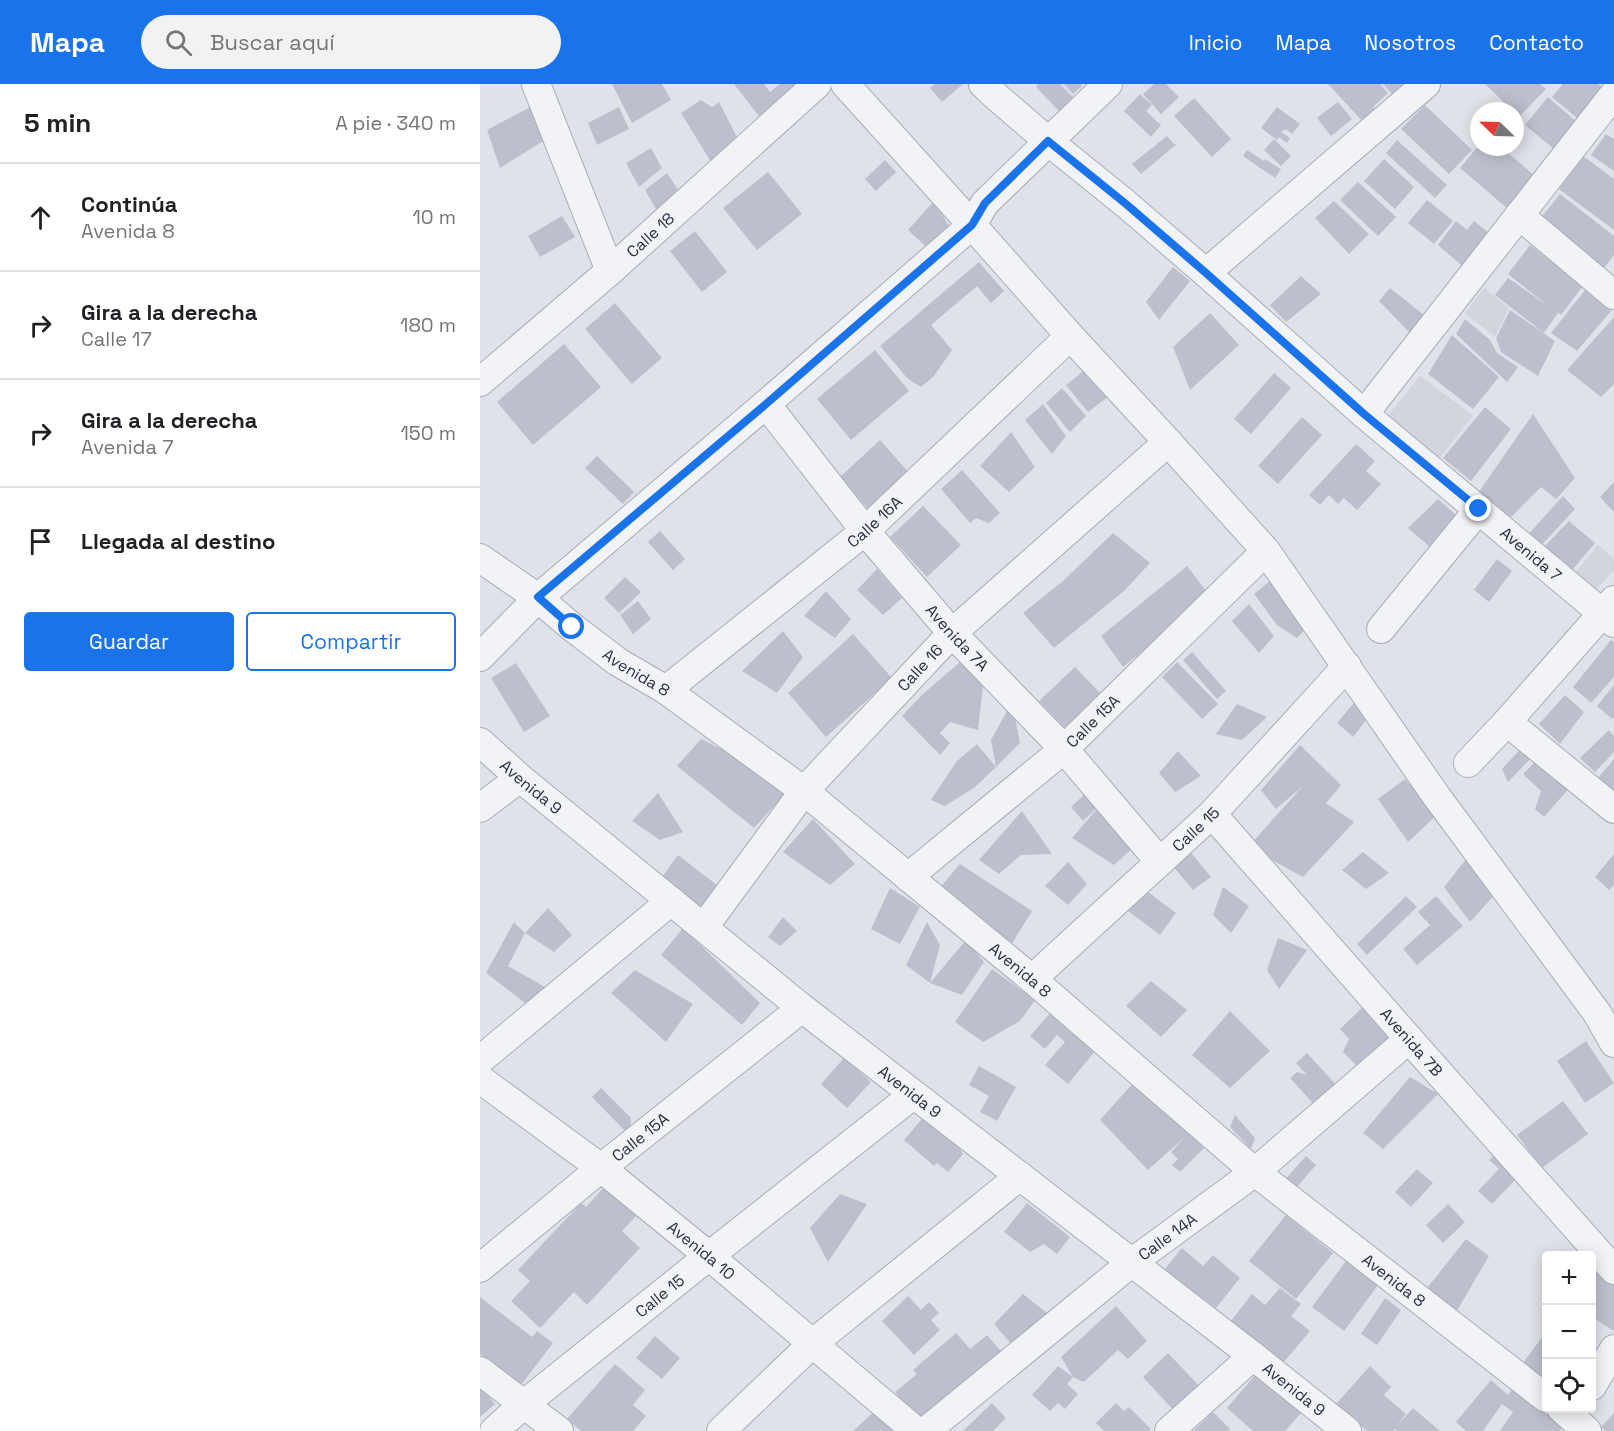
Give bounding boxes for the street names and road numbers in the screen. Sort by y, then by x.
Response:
street label: Calle 18 [622,208,679,262]
street label: Calle 16A [842,491,906,552]
street label: Avenida 7 [1496,522,1566,586]
street label: Avenida 7A [921,599,994,676]
street label: Calle 16 [892,639,947,696]
street label: Avenida 8 [599,644,674,701]
street label: Calle 15A [1061,690,1124,752]
street label: Avenida 9 [496,755,567,819]
street label: Calle 15 [1167,802,1224,856]
street label: Avenida 8 [985,937,1056,1002]
street label: Avenida 7B [1376,1003,1448,1081]
street label: Avenida 9 [874,1060,946,1122]
street label: Calle 15A [607,1108,673,1166]
street label: Calle 14A [1134,1208,1201,1265]
street label: Avenida 10 [663,1216,740,1284]
street label: Avenida 8 [1358,1249,1430,1311]
street label: Calle 15 [631,1269,689,1322]
street label: Avenida 9 [1258,1357,1330,1420]

